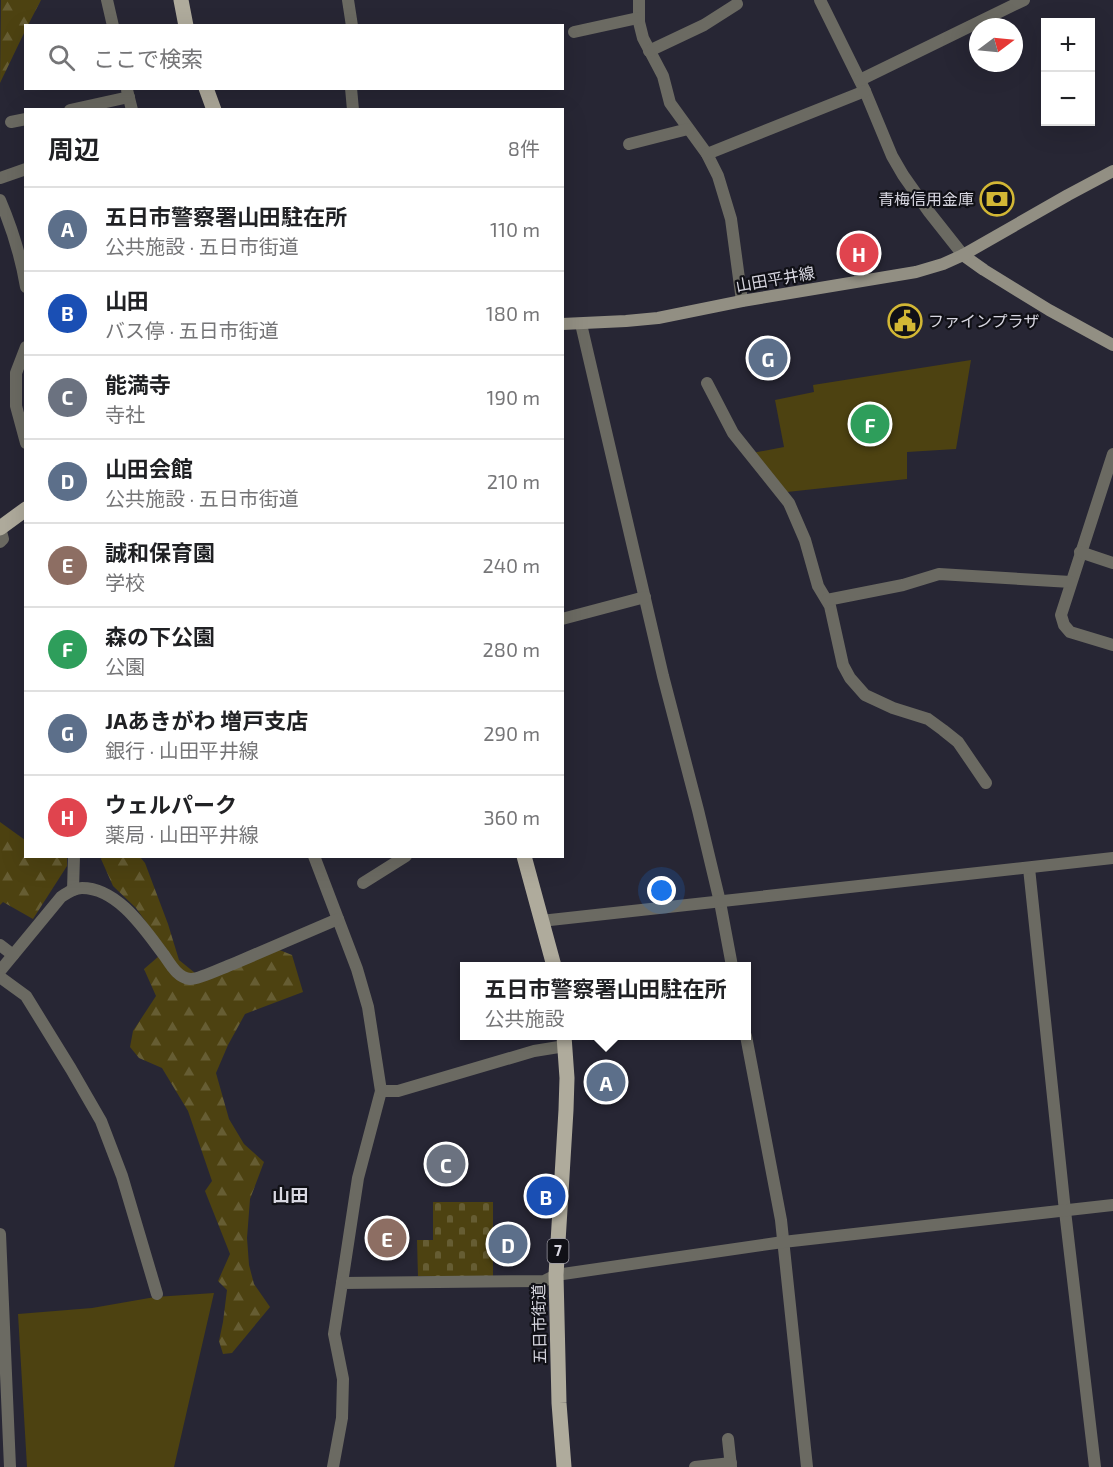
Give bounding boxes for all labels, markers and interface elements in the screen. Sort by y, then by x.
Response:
north arrow [969,18,1023,72]
map controls [1041,18,1095,126]
button: + [1041,18,1095,72]
search box [24,24,564,90]
icon: search [45,41,78,74]
text: ここで検索 [93,45,203,71]
button: − [1041,72,1095,126]
text: 周辺 [48,133,100,164]
text: 8件 [508,136,540,160]
bank icon: 青梅信用金庫 [979,181,1015,217]
place label: 青梅信用金庫 [878,189,974,208]
text: 五日市警察署山田駐在所 [105,203,347,229]
text: A [61,217,74,241]
text: 110 m [490,217,540,241]
pin: H [840,230,878,276]
text: 公共施設 · 五日市街道 [105,234,299,258]
street label: 山田平井線 [734,262,816,295]
text: 山田 [105,287,149,313]
text: B [61,301,74,325]
text: 180 m [486,301,540,325]
public building icon: ファインプラザ [887,303,923,339]
place label: ファインプラザ [928,311,1040,330]
text: バス停 · 五日市街道 [105,318,279,342]
pin: G [748,336,788,380]
text: 能満寺 [105,371,171,397]
text: C [62,385,73,409]
text: 190 m [487,385,540,409]
text: 寺社 [105,402,145,426]
pin: F [850,402,890,446]
text: 山田会館 [105,455,193,481]
text: D [61,469,74,493]
text: 210 m [487,469,540,493]
text: 公共施設 · 五日市街道 [105,486,299,510]
text: 誠和保育園 [105,539,215,565]
text: E [62,553,73,577]
text: 240 m [482,553,540,577]
text: 学校 [105,570,145,594]
text: 森の下公園 [105,623,215,649]
text: F [62,637,73,661]
text: 280 m [483,637,540,661]
text: 公園 [105,654,145,678]
text: JAあきがわ 増戸支店 [105,707,308,733]
text: G [61,721,74,745]
text: 290 m [483,721,540,745]
text: 銀行 · 山田平井線 [105,738,259,762]
text: ウェルパーク [105,791,237,817]
text: H [61,805,74,829]
text: 360 m [483,805,540,829]
text: 薬局 · 山田平井線 [105,822,259,846]
your location [647,876,676,905]
popup [460,962,751,1040]
text: 五日市警察署山田駐在所 [484,975,727,1001]
text: 公共施設 [484,1006,564,1030]
pin: A [586,1060,626,1104]
pin: C [426,1142,466,1186]
pin: B [526,1174,566,1218]
district label: 山田 [272,1184,308,1206]
pin: E [368,1216,406,1260]
pin: D [488,1222,528,1266]
road number: 7 [548,1239,568,1263]
street label: 五日市街道 [528,1284,549,1364]

